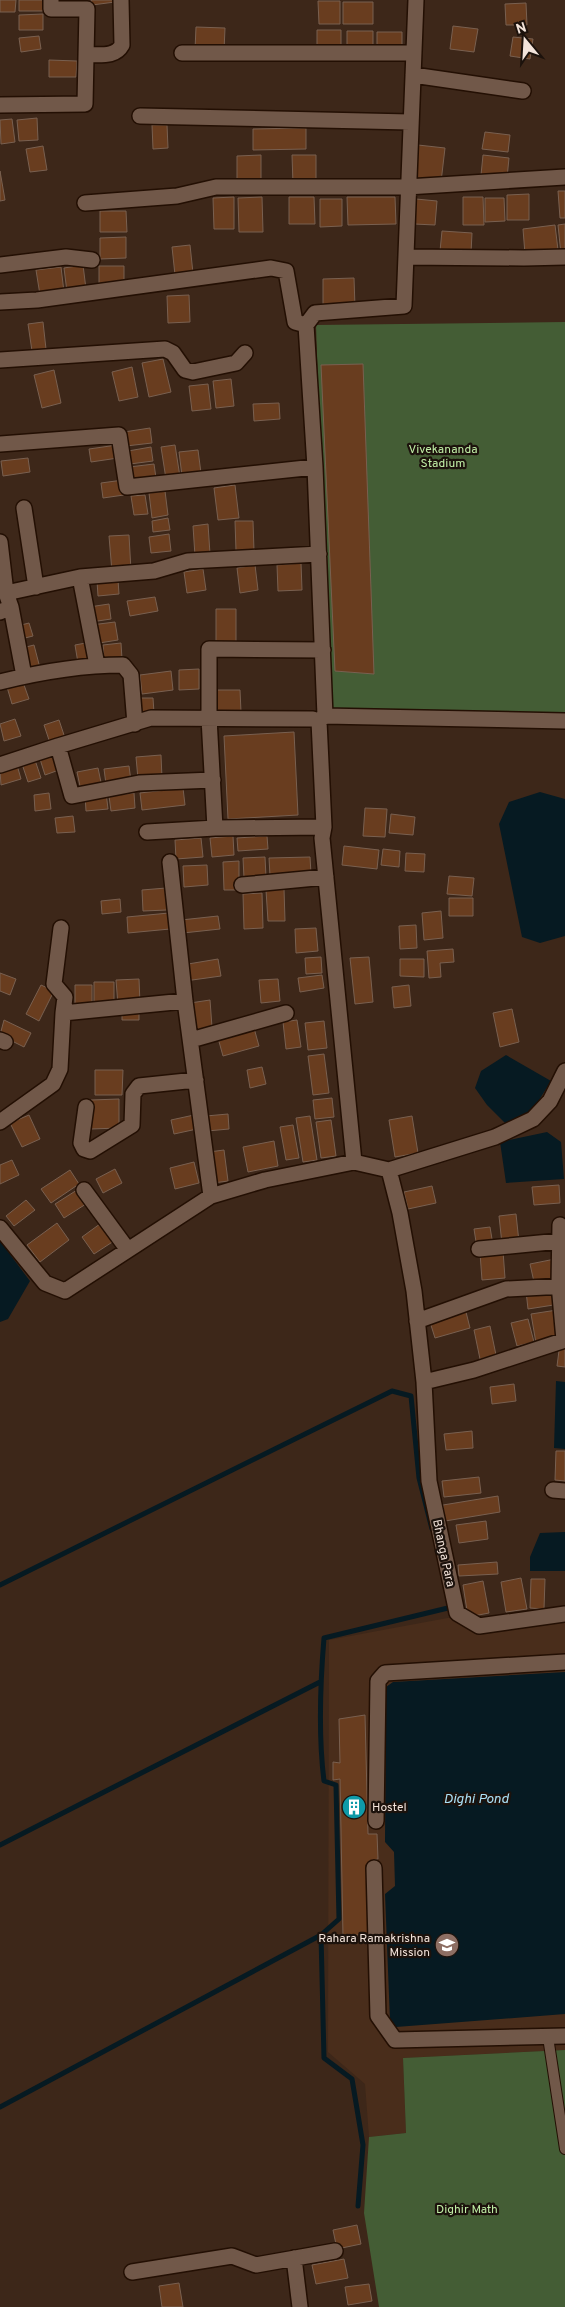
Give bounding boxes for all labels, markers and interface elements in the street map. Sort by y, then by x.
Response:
north arrow [500,15,550,65]
text: N [514,19,529,39]
park label: Vivekananda Stadium [408,442,478,472]
street label: Bhanga Para [428,1518,458,1588]
water label: Dighi Pond [443,1791,510,1808]
building icon: Hostel [341,1794,367,1820]
place label: Hostel [372,1800,407,1816]
place label: Rahara Ramakrishna Mission [318,1931,430,1961]
school or university icon: Rahara Ramakrishna Mission [434,1932,460,1958]
park label: Dighir Math [436,2202,498,2218]

